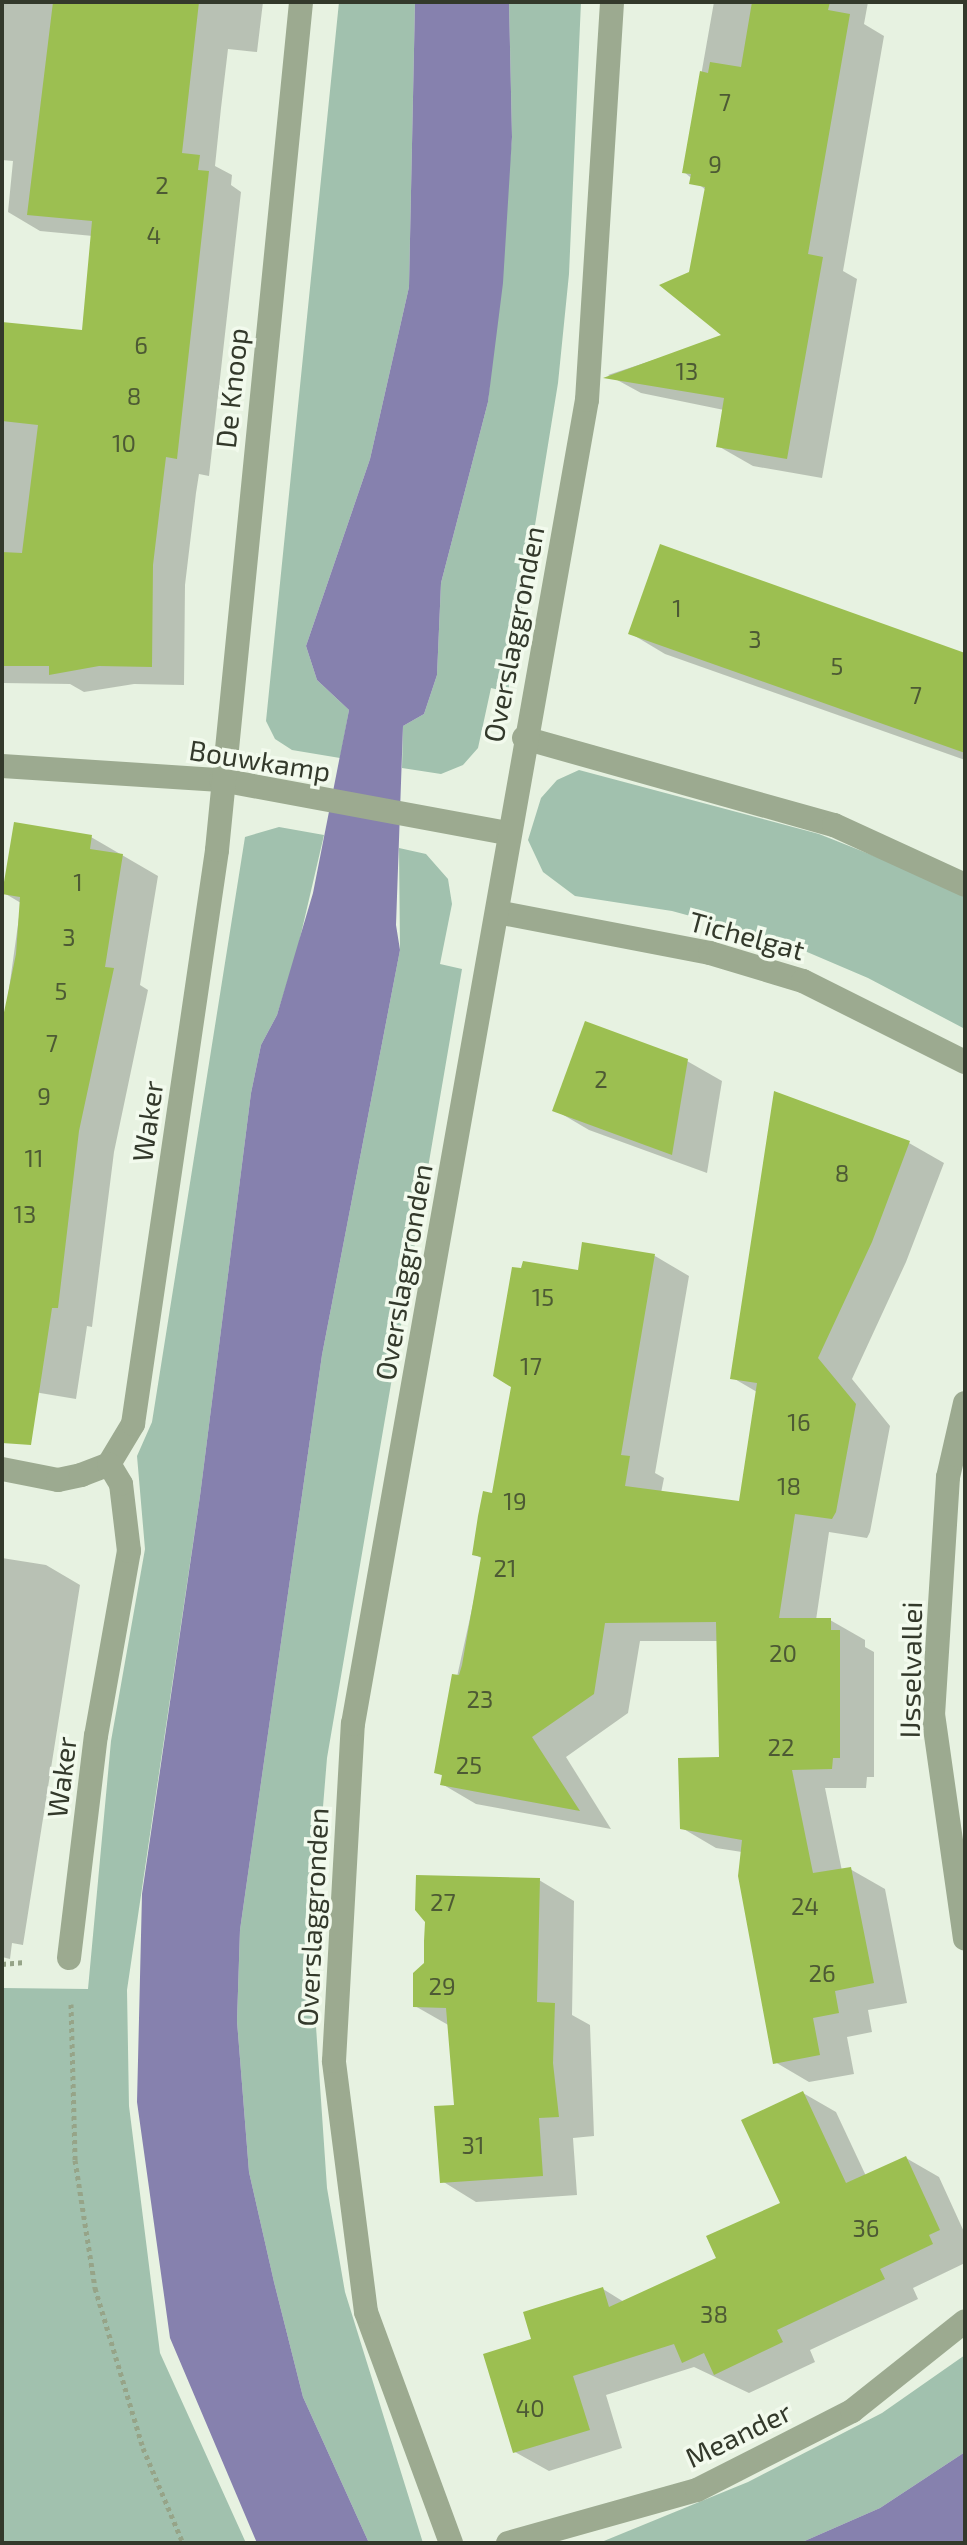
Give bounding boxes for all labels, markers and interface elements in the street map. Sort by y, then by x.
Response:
house number: 7 [719,88,731,116]
house number: 9 [708,150,722,178]
house number: 2 [155,171,169,199]
house number: 4 [147,221,161,249]
street label: De Knoop [208,326,254,450]
house number: 6 [134,331,148,359]
house number: 13 [676,357,698,385]
house number: 8 [127,382,141,410]
house number: 10 [112,429,136,457]
street label: Overslaggronden [476,523,550,745]
house number: 1 [672,594,682,622]
house number: 3 [748,625,762,653]
house number: 5 [831,652,843,680]
house number: 7 [910,681,922,709]
street label: Bouwkamp [187,732,333,788]
house number: 1 [73,868,83,896]
street label: Tichelgat [686,903,808,967]
house number: 3 [62,923,76,951]
house number: 5 [55,977,67,1005]
house number: 7 [46,1029,58,1057]
house number: 2 [594,1065,608,1093]
street label: Waker [125,1078,169,1164]
house number: 9 [37,1082,51,1110]
house number: 11 [24,1144,44,1172]
house number: 8 [835,1159,849,1187]
street label: Overslaggronden [367,1161,439,1383]
house number: 13 [14,1200,36,1228]
house number: 15 [532,1283,554,1311]
house number: 17 [520,1352,542,1380]
house number: 16 [787,1408,811,1436]
house number: 18 [777,1472,801,1500]
house number: 19 [503,1487,527,1515]
house number: 21 [493,1554,517,1582]
street label: IJsselvallei [892,1601,928,1739]
house number: 20 [769,1639,797,1667]
house number: 23 [467,1685,493,1713]
house number: 22 [768,1733,794,1761]
street label: Waker [39,1734,83,1820]
house number: 25 [456,1751,482,1779]
street label: Overslaggronden [289,1807,335,2027]
house number: 27 [430,1888,456,1916]
house number: 24 [791,1892,819,1920]
house number: 26 [808,1959,836,1987]
house number: 29 [428,1972,456,2000]
house number: 31 [462,2131,484,2159]
house number: 36 [852,2214,880,2242]
house number: 38 [700,2300,728,2328]
house number: 40 [515,2394,545,2422]
street label: Meander [680,2394,796,2474]

